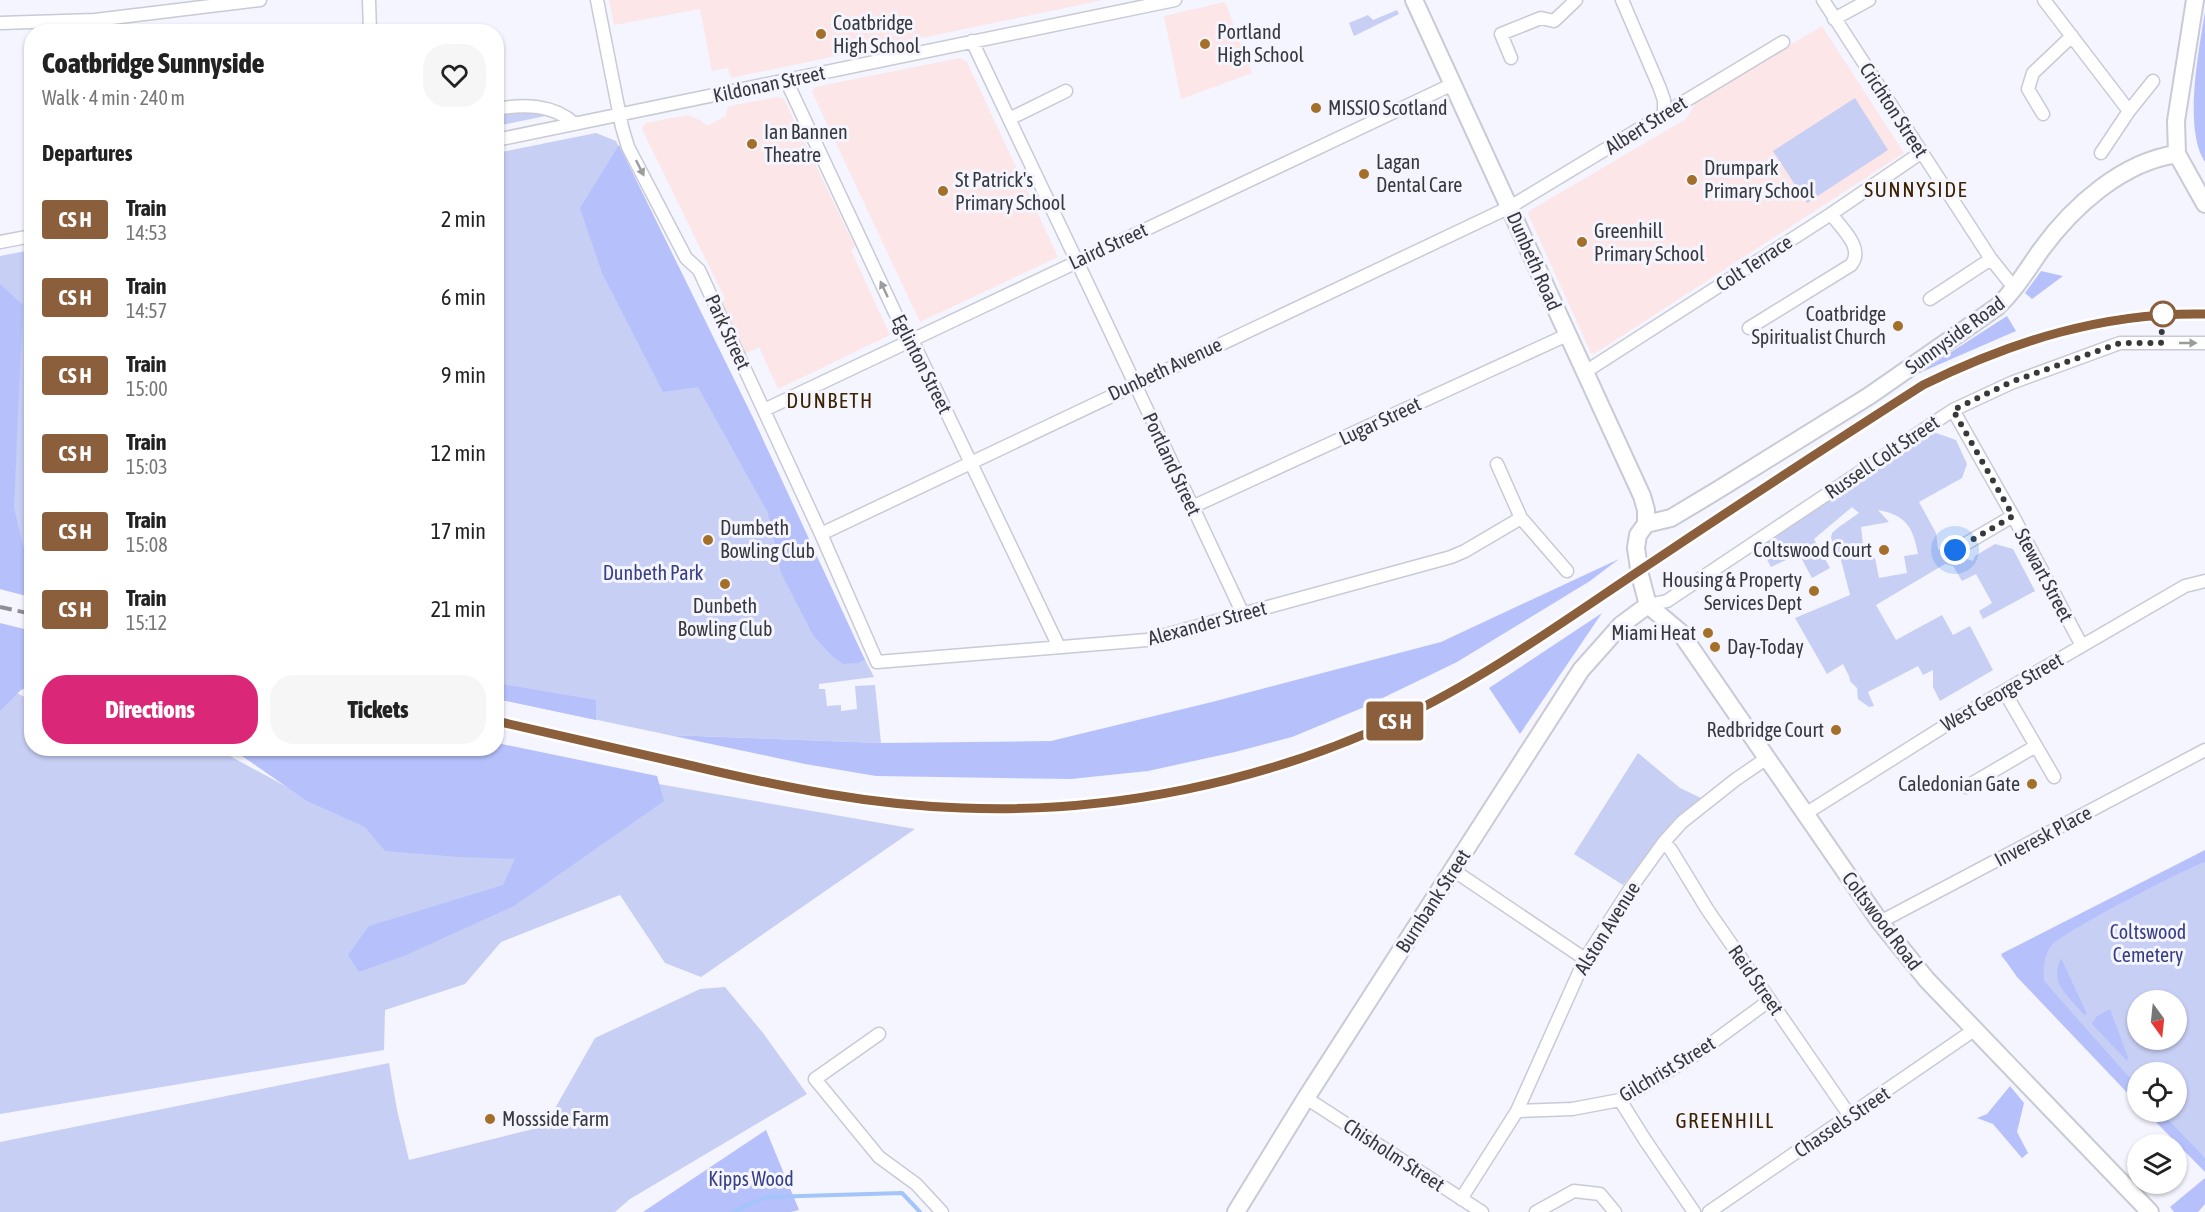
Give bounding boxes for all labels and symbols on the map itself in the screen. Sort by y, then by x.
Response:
place label: Coatbridge High School [833,11,921,57]
place label: Portland High School [1217,20,1305,66]
marker: Coatbridge High School [814,27,828,41]
marker: Portland High School [1198,37,1212,51]
street label: Crichton Street [1855,58,1934,161]
street label: Kildonan Street [711,60,827,107]
street label: Albert Street [1601,90,1691,159]
place label: MISSIO Scotland [1328,96,1448,119]
marker: MISSIO Scotland [1309,101,1323,115]
place label: Ian Bannen Theatre [764,120,848,166]
marker: Ian Bannen Theatre [745,137,759,151]
place label: Lagan Dental Care [1376,150,1462,196]
place label: Drumpark Primary School [1704,156,1815,202]
one-way arrow [635,160,644,177]
marker: Lagan Dental Care [1357,167,1371,181]
place label: St Patrick's Primary School [955,168,1066,214]
marker: Drumpark Primary School [1685,173,1699,187]
district label: SUNNYSIDE [1864,177,1968,201]
marker: St Patrick's Primary School [936,184,950,198]
street label: Dunbeth Road [1502,208,1566,314]
street label: Laird Street [1065,217,1151,274]
place label: Greenhill Primary School [1594,219,1705,265]
street label: Colt Terrace [1711,230,1796,296]
marker: Greenhill Primary School [1575,235,1589,249]
one-way arrow [880,281,889,298]
street label: Park Street [701,291,756,373]
street label: Sunnyside Road [1901,291,2009,378]
unlabelled marker [2150,301,2176,327]
place label: Coatbridge Spiritualist Church [1751,302,1886,348]
street label: Eglinton Street [888,310,957,417]
marker: Coatbridge Spiritualist Church [1891,319,1905,333]
street label: Dunbeth Avenue [1104,332,1225,405]
one-way arrow [2178,338,2197,348]
district label: DUNBETH [786,388,874,412]
street label: Lugar Street [1335,392,1424,449]
street label: Portland Street [1139,409,1206,519]
street label: Russell Colt Street [1820,410,1943,503]
place label: Dumbeth Bowling Club [720,516,815,562]
street label: Stewart Street [2010,524,2079,625]
marker: Dumbeth Bowling Club [701,533,715,547]
your location [1940,535,1970,565]
place label: Coltswood Court [1753,538,1872,561]
marker: Coltswood Court [1877,543,1891,557]
park label: Dunbeth Park [603,561,704,584]
place label: Housing & Property Services Dept [1662,568,1802,614]
marker: Dunbeth Bowling Club [718,577,732,591]
marker: Housing & Property Services Dept [1807,584,1821,598]
place label: Dunbeth Bowling Club [678,594,773,640]
street label: Alexander Street [1145,596,1269,649]
place label: Miami Heat [1611,621,1696,644]
marker: Miami Heat [1701,626,1715,640]
place label: Day-Today [1727,635,1804,658]
marker: Day-Today [1708,640,1722,654]
street label: West George Street [1937,647,2067,736]
line badge: CS H [1353,702,1437,740]
place label: Redbridge Court [1707,718,1824,741]
marker: Redbridge Court [1829,723,1843,737]
place label: Caledonian Gate [1898,772,2020,795]
marker: Caledonian Gate [2025,777,2039,791]
street label: Inveresk Place [1990,800,2095,871]
street label: Burnbank Street [1391,845,1475,957]
street label: Coltswood Road [1838,867,1927,975]
street label: Alston Avenue [1569,877,1644,978]
park label: Coltswood Cemetery [2110,920,2186,966]
street label: Reid Street [1724,940,1789,1019]
north arrow [2127,990,2187,1050]
street label: Gilchrist Street [1615,1031,1719,1106]
street label: Chassels Street [1790,1081,1894,1162]
place label: Mossside Farm [502,1107,609,1130]
district label: GREENHILL [1675,1108,1775,1132]
marker: Mossside Farm [483,1112,497,1126]
street label: Chisholm Street [1339,1113,1449,1196]
park label: Kipps Wood [708,1167,794,1190]

